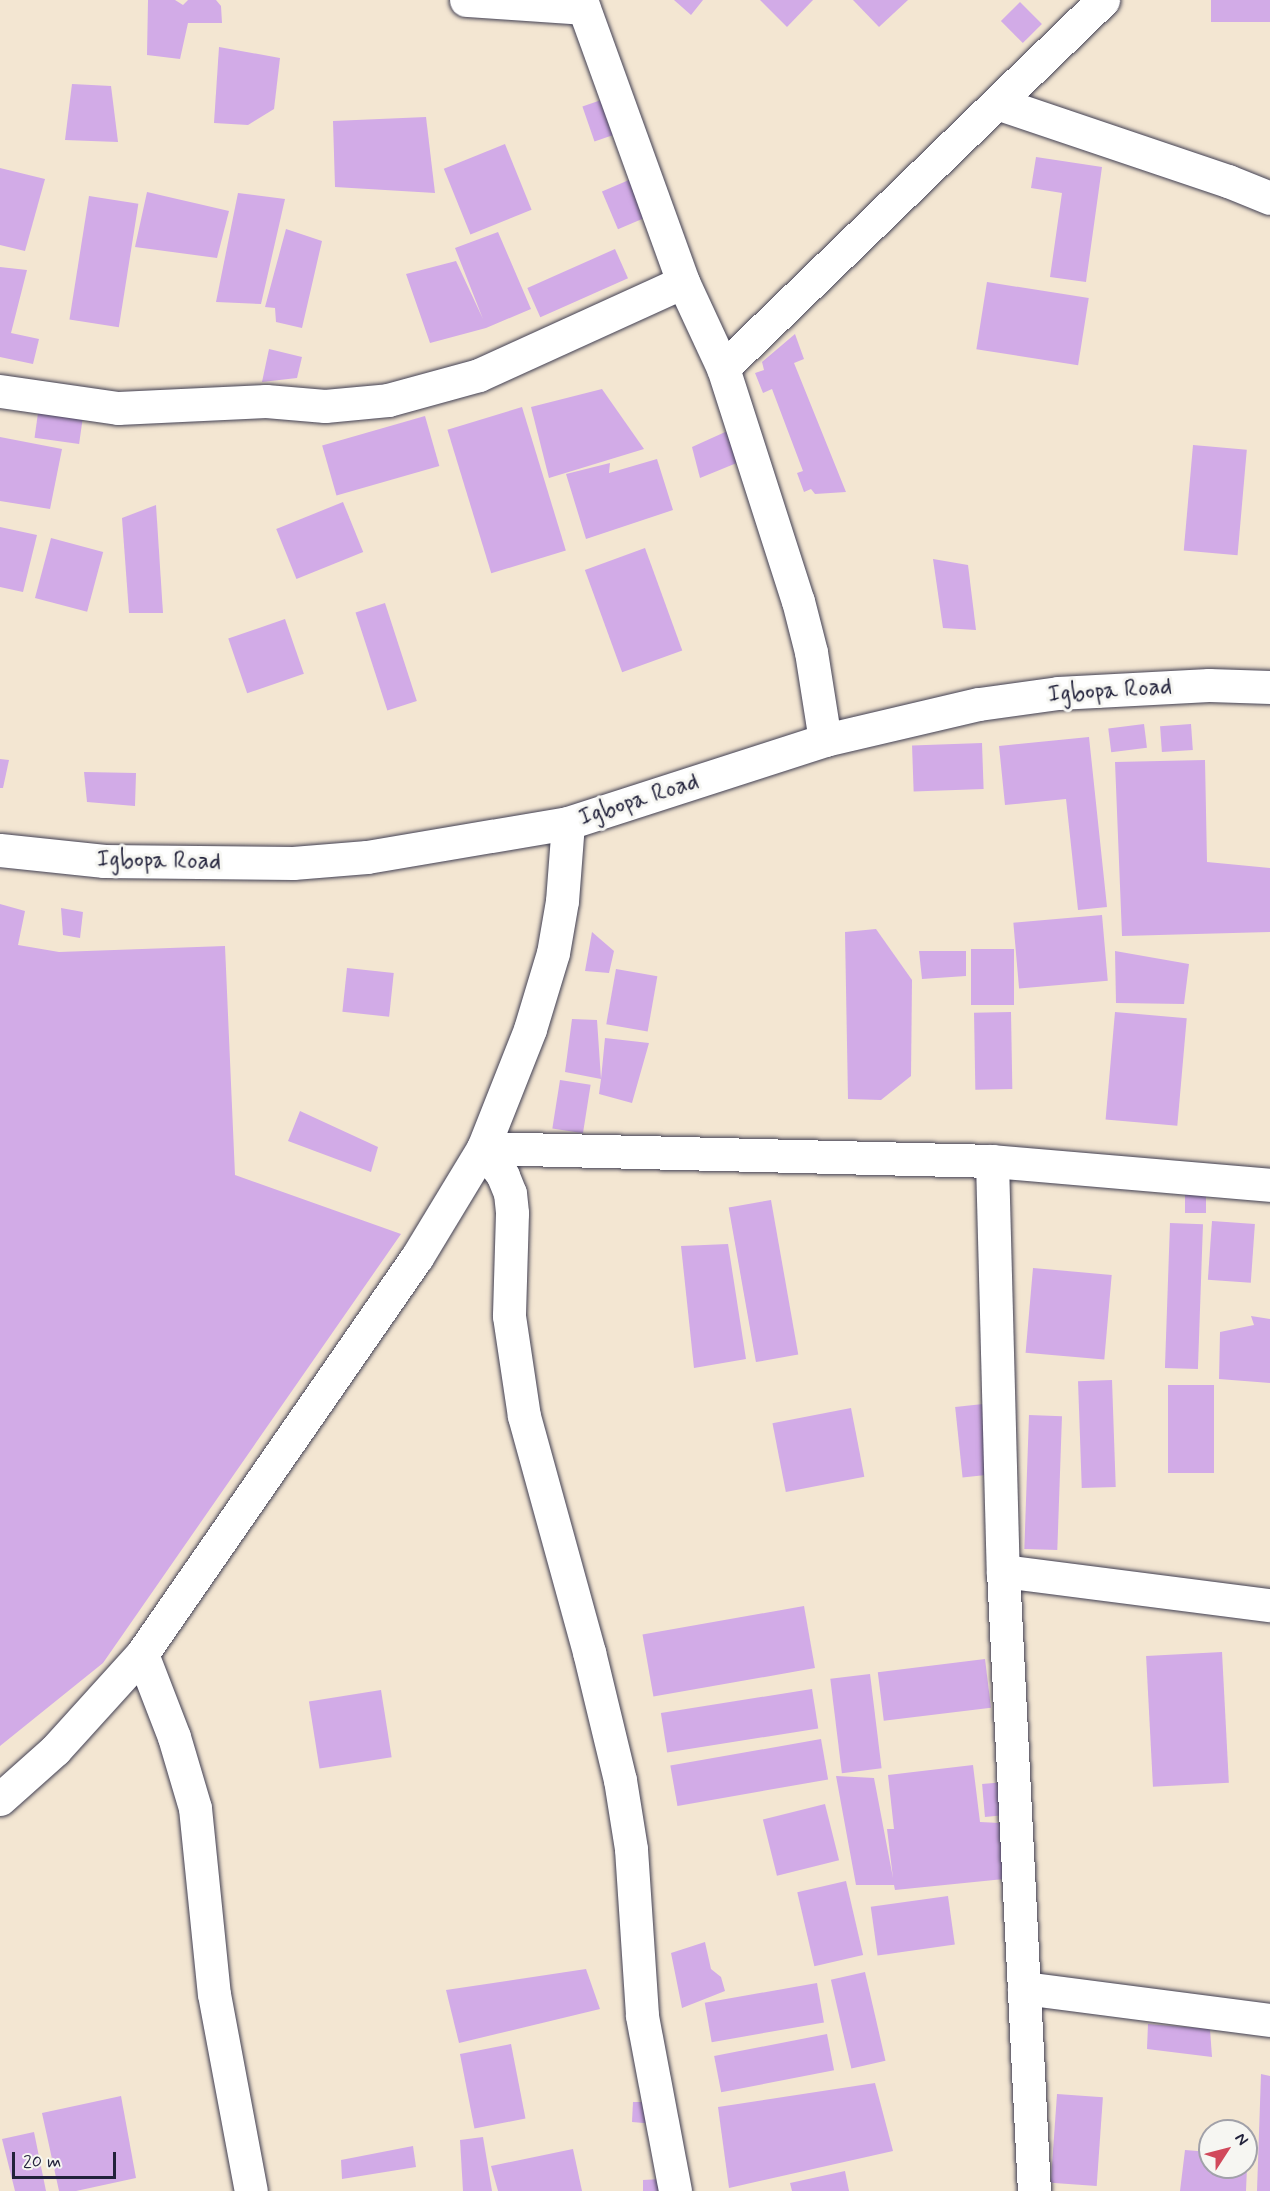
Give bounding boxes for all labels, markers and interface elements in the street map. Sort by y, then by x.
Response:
street label: Igbopa Road [1047,672,1173,710]
street label: Igbopa Road [575,767,703,833]
street label: Igbopa Road [97,846,221,876]
north arrow [1198,2119,1258,2179]
text: N [1230,2129,1253,2150]
scale bar [15,2140,118,2178]
text: 20 m [23,2150,61,2174]

